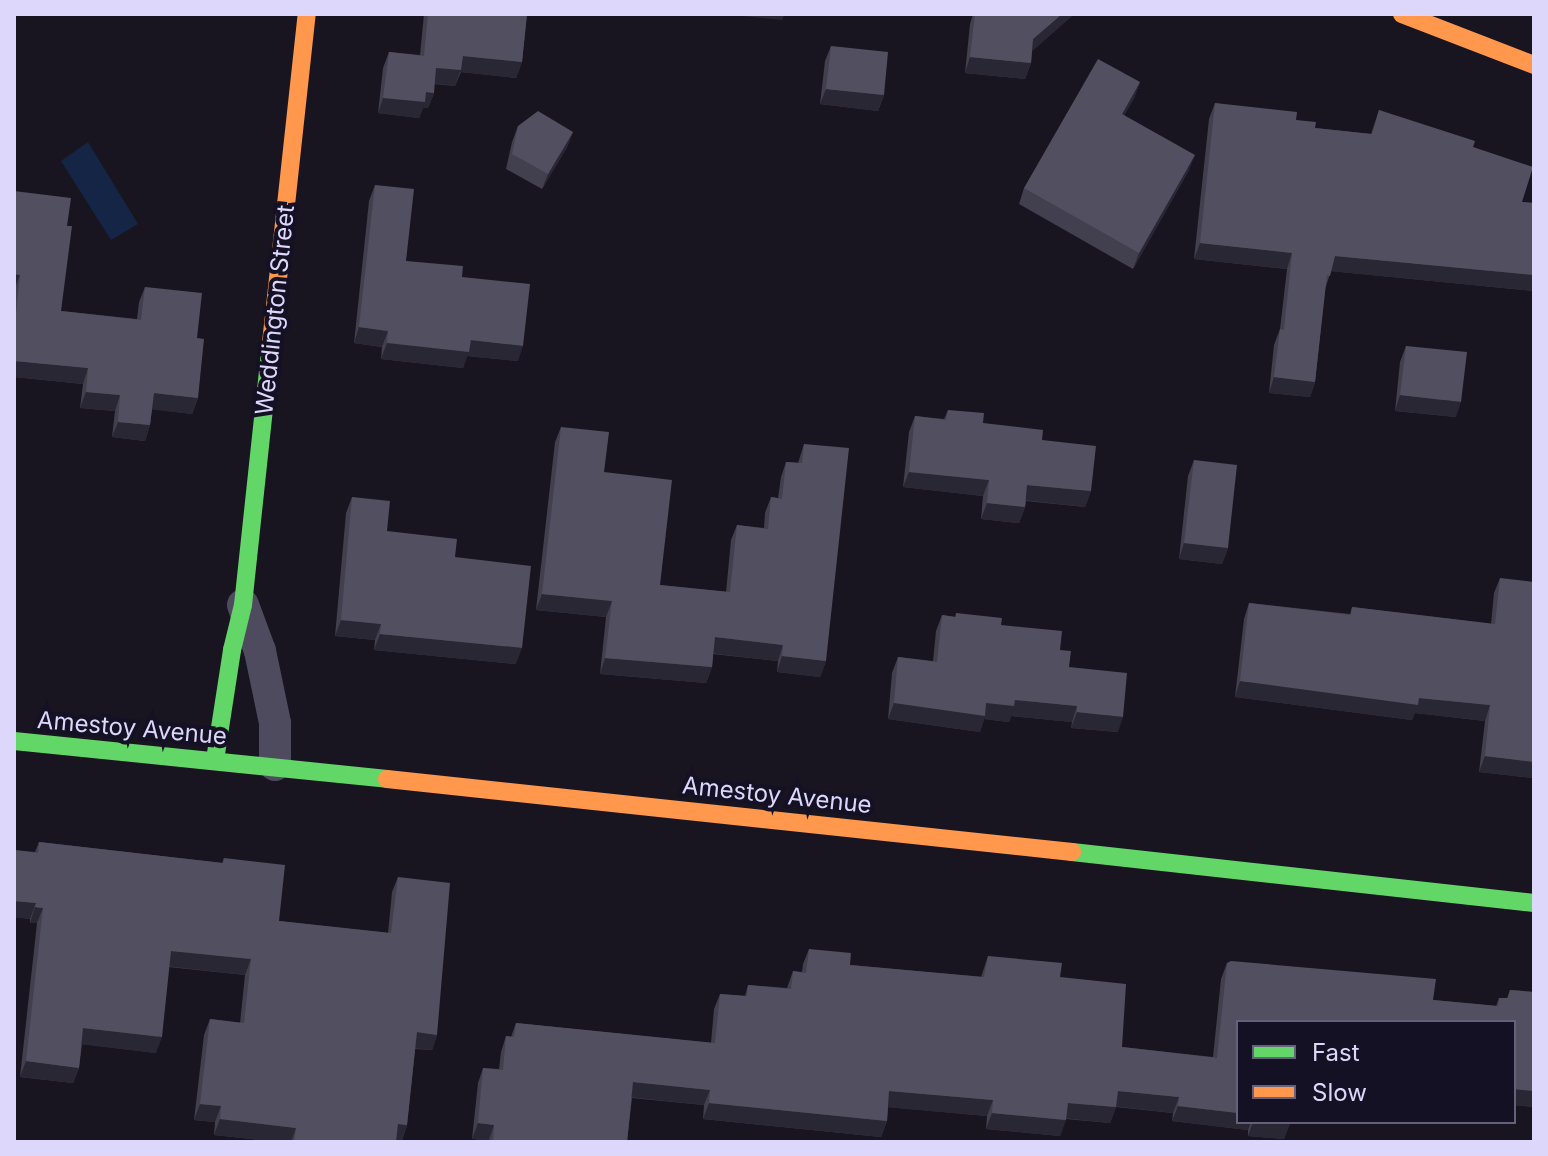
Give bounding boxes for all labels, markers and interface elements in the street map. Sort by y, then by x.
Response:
street label: Weddington Street [250,203,300,417]
street label: Amestoy Avenue [36,705,228,751]
street label: Amestoy Avenue [681,771,873,819]
legend [1236,1020,1516,1124]
text: Fast [1312,1038,1360,1067]
text: Slow [1312,1078,1367,1107]

